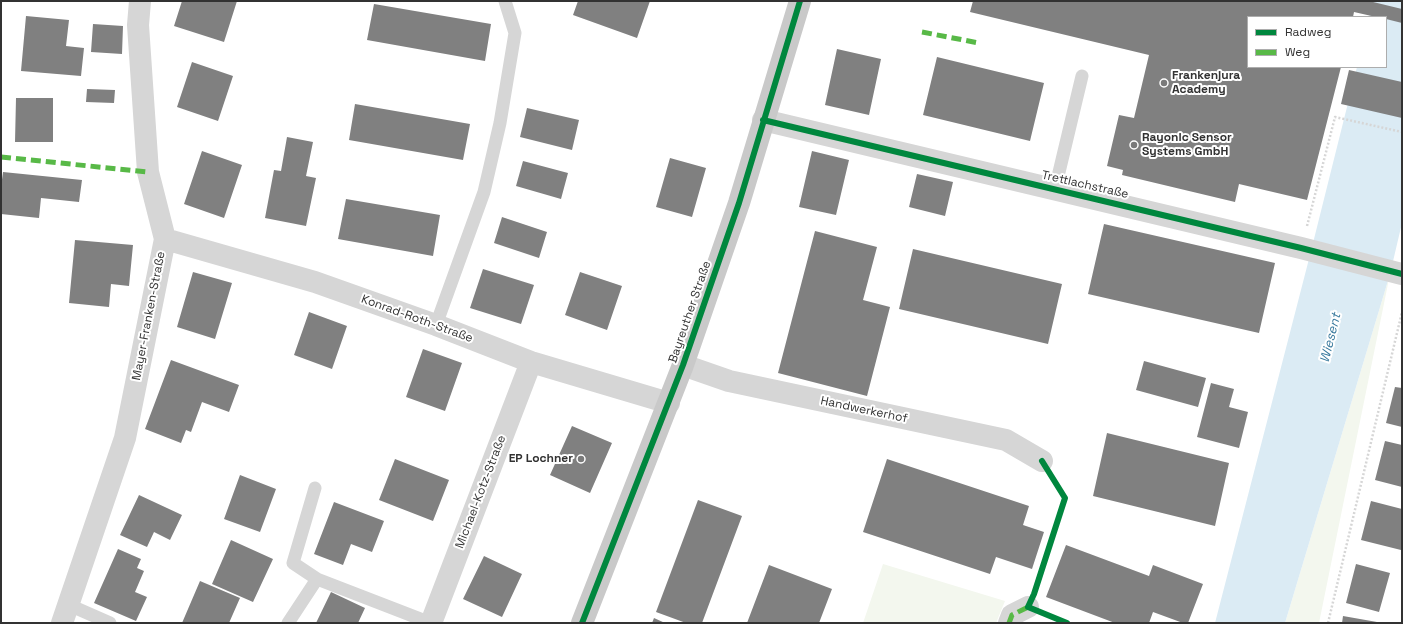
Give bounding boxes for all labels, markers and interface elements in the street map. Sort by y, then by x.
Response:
legend [1247,16,1387,68]
text: Radweg [1285,24,1331,40]
text: Weg [1285,44,1310,60]
place label: Frankenjura Academy [1172,69,1240,97]
marker: Frankenjura Academy [1159,78,1169,88]
place label: Rayonic Sensor Systems GmbH [1142,131,1232,159]
marker: Rayonic Sensor Systems GmbH [1129,140,1139,150]
street label: Trettlachstraße [1040,168,1130,202]
street label: Mayer-Franken-Straße [129,250,169,382]
street label: Bayreuther Straße [666,259,714,365]
street label: Konrad-Roth-Straße [359,292,475,346]
water label: Wiesent [1317,312,1345,364]
street label: Handwerkerhof [819,394,909,426]
street label: Michael-Kotz-Straße [453,433,509,551]
place label: EP Lochner [509,452,573,466]
marker: EP Lochner [576,454,586,464]

